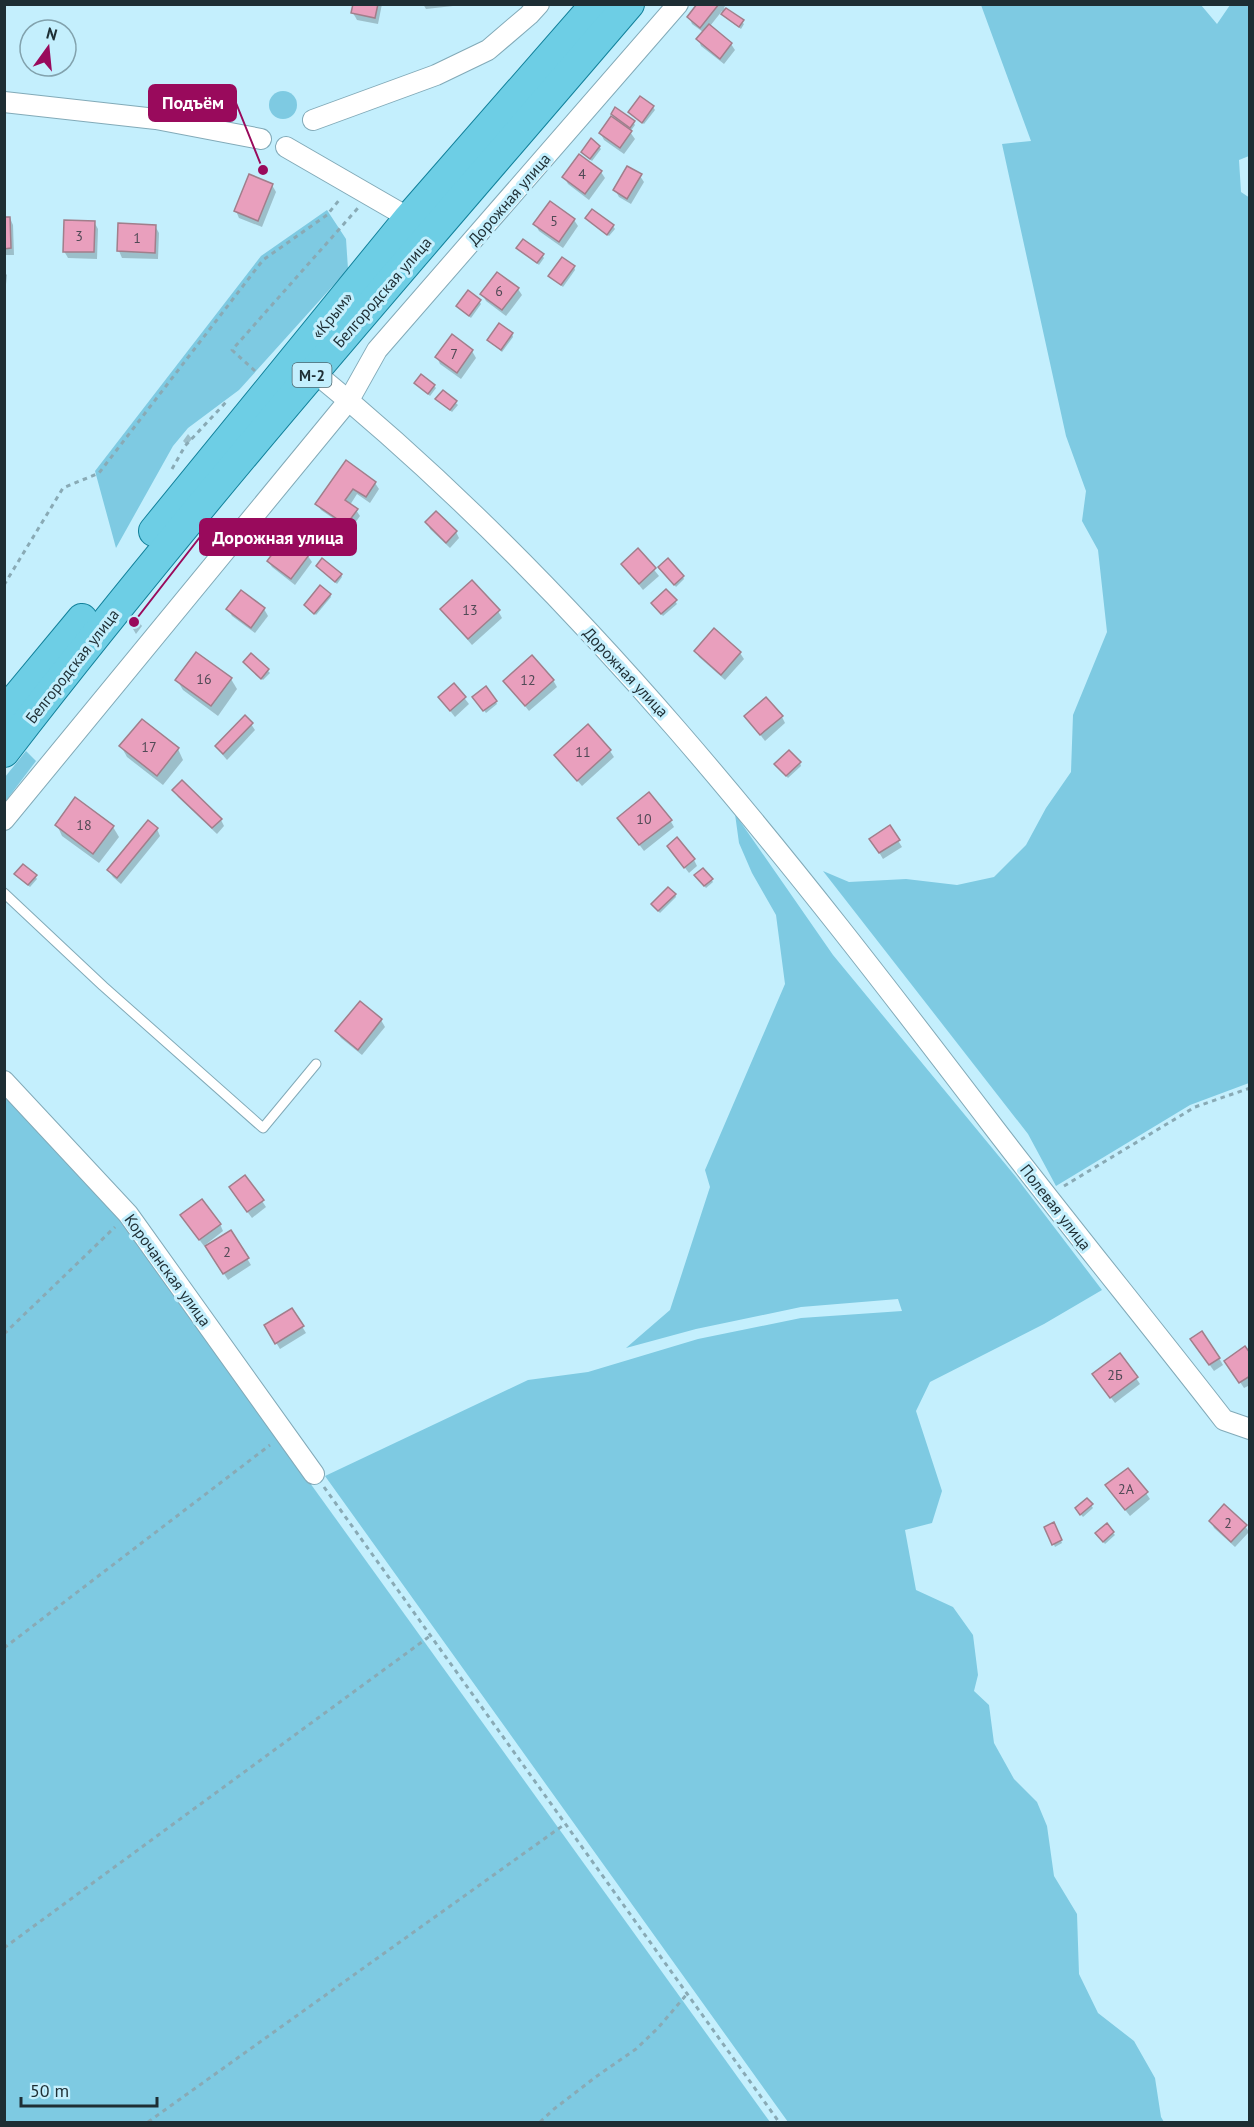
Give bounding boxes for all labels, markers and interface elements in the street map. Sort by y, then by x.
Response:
north arrow [18,18,78,78]
text: N [44,22,60,45]
callout: Подъём [149,85,236,121]
text: Подъём [162,91,224,114]
street label: Дорожная улица [463,149,555,249]
house number: 4 [578,165,586,183]
house number: 5 [550,212,558,230]
house number: 3 [75,227,83,245]
house number: 1 [133,229,141,247]
street label: Белгородская улица [329,233,435,351]
house number: 6 [495,282,503,300]
street label: «Крым» [307,287,357,343]
house number: 7 [450,345,458,363]
road number: М-2 [292,363,332,387]
callout: Дорожная улица [200,519,356,555]
text: Дорожная улица [212,526,344,549]
house number: 13 [462,601,478,619]
street label: Белгородская улица [21,605,123,727]
street label: Дорожная улица [579,623,673,721]
house number: 16 [196,670,212,688]
house number: 12 [520,671,536,689]
house number: 17 [141,738,157,756]
house number: 11 [575,743,591,761]
house number: 10 [636,810,652,828]
house number: 18 [76,816,92,834]
street label: Полевая улица [1016,1160,1096,1254]
street label: Корочанская улица [120,1210,216,1330]
house number: 2 [223,1243,231,1261]
house number: 2Б [1107,1366,1123,1384]
house number: 2А [1118,1480,1135,1498]
house number: 2 [1224,1514,1232,1532]
scale bar [21,2070,158,2108]
text: 50 m [30,2079,69,2102]

